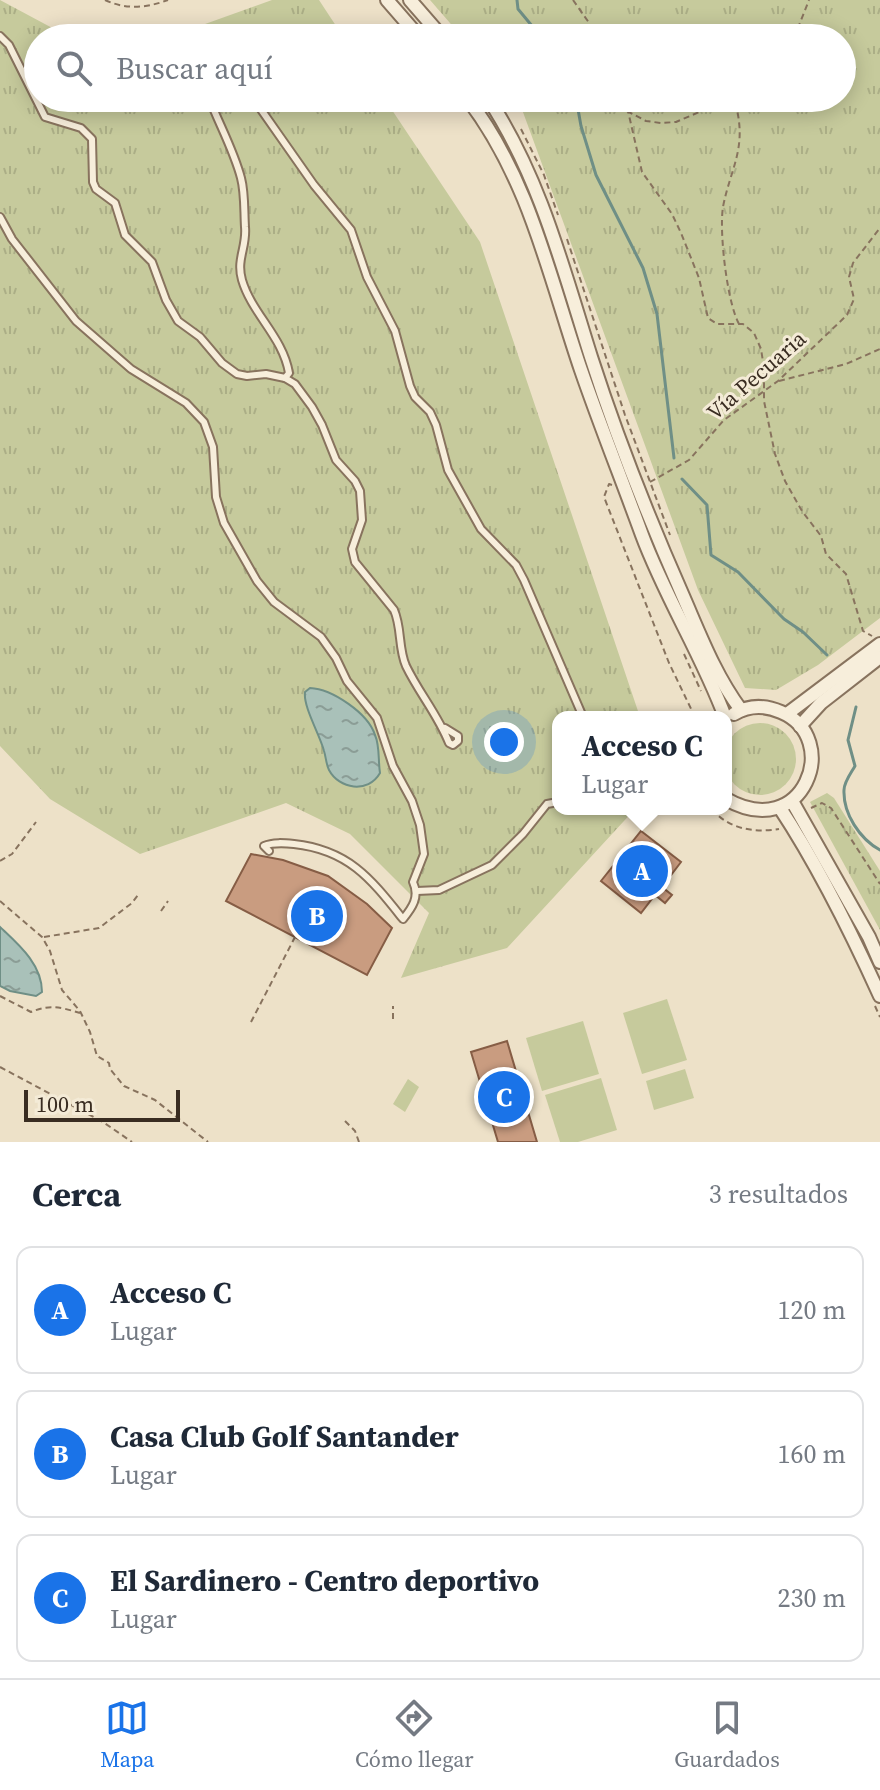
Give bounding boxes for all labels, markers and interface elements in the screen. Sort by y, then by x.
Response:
search box [24,24,856,112]
icon: search [52,46,96,90]
text: Buscar aquí [116,48,273,89]
street label: Vía Pecuaria [700,323,813,427]
popup [552,711,732,815]
your location [484,722,524,762]
text: Acceso C [581,725,703,766]
text: Lugar [581,766,648,802]
pin: A [616,841,668,901]
pin: B [291,886,343,946]
pin: C [478,1067,530,1127]
scale bar [24,1086,180,1122]
text: 100 m [36,1089,94,1119]
text: Cerca [32,1171,121,1217]
text: 3 resultados [709,1176,848,1212]
text: Acceso C [110,1272,231,1313]
text: A [51,1292,69,1328]
text: 120 m [778,1292,846,1328]
text: Lugar [110,1313,177,1349]
text: Casa Club Golf Santander [110,1416,459,1457]
text: B [52,1436,68,1472]
text: 160 m [778,1436,846,1472]
text: Lugar [110,1457,177,1493]
text: El Sardinero - Centro deportivo [110,1560,539,1601]
text: C [52,1580,68,1616]
text: 230 m [778,1580,846,1616]
text: Lugar [110,1601,177,1637]
tab: Mapa [100,1696,154,1774]
tab: Cómo llegar [355,1696,474,1774]
tab: Guardados [674,1696,780,1774]

